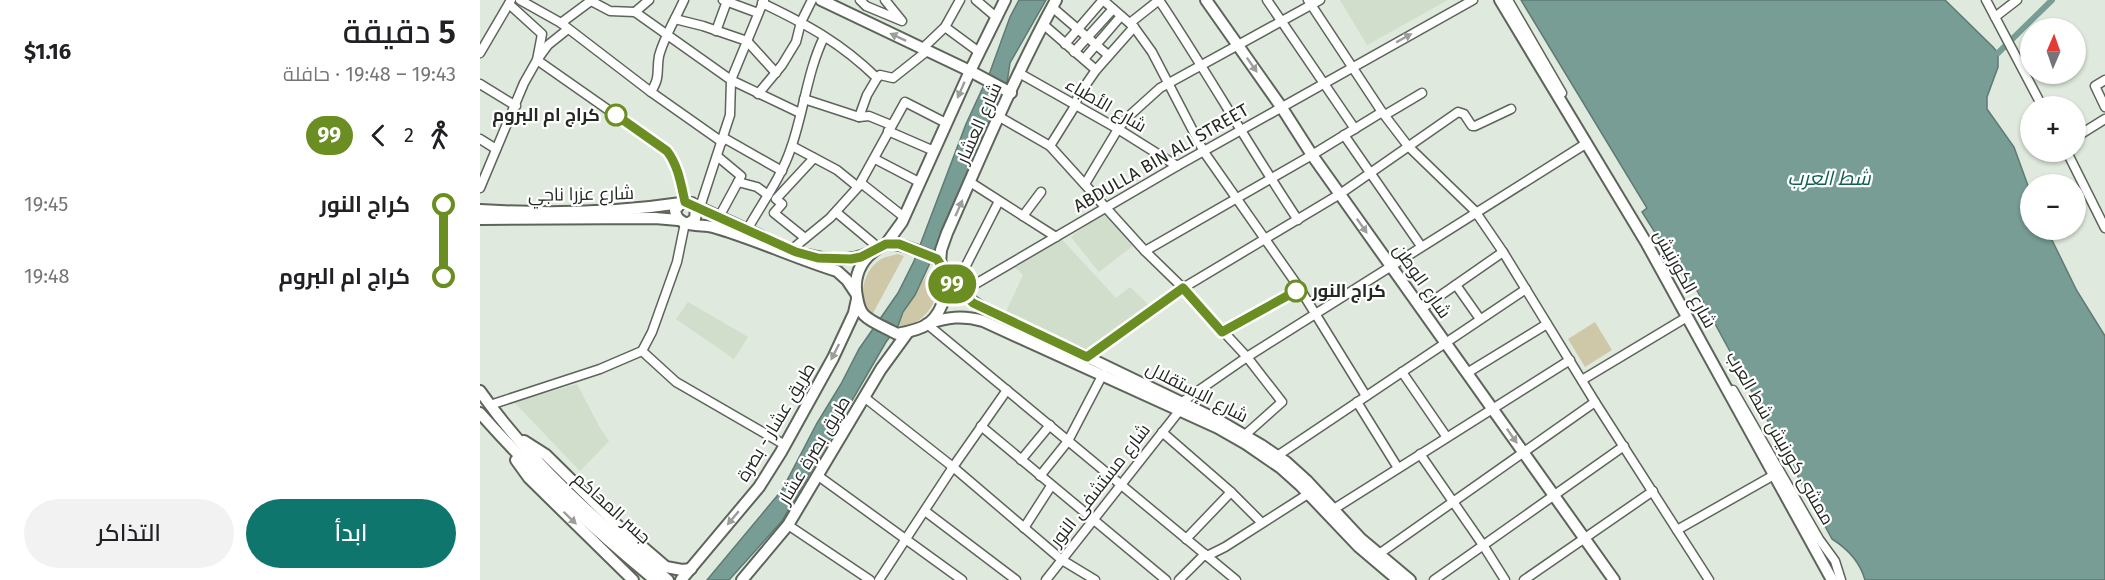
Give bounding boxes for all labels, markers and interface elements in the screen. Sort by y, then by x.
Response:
text: 5 دقيقة [343,12,456,52]
north arrow [2020,18,2086,84]
map controls [2020,18,2086,240]
one-way arrow [890,32,907,41]
one-way arrow [1395,33,1412,43]
text: $1.16 [24,38,71,65]
one-way arrow [1246,56,1258,72]
text: 19:43 – 19:48 · حافلة [283,62,456,86]
street label: شارع الأطباء [1061,73,1150,138]
street label: شارع العشار [951,79,1008,168]
one-way arrow [957,82,966,99]
button: + [2020,96,2086,162]
street label: ABDULLA BIN ALI STREET [1069,98,1253,217]
place label: كراج ام البروم [492,104,600,127]
marker: كراج ام البروم [605,104,627,126]
icon: back [362,119,395,152]
icon: walk [423,119,456,152]
text: 99 [318,122,341,148]
text: 2 [404,123,414,147]
water label: شط العرب [1787,166,1871,190]
button: − [2020,174,2086,240]
street label: شارع عزرا ناجي [528,182,634,209]
text: كراج النور [320,191,410,218]
text: 19:45 [24,192,68,216]
one-way arrow [954,199,963,216]
one-way arrow [1356,217,1368,233]
street label: شارع الكورنيش [1648,226,1721,332]
street label: شارع الوطن [1388,240,1456,323]
text: كراج ام البروم [278,263,410,290]
text: 19:48 [24,264,70,288]
line badge: 99 [925,264,979,304]
text: 99 [940,271,964,297]
marker: كراج النور [1285,280,1307,302]
place label: كراج النور [1311,280,1386,303]
one-way arrow [830,344,840,361]
street label: ممشى كورنيش شط العرب [1721,347,1839,529]
street label: شارع الإستقلال [1142,357,1252,428]
street label: طريق عشار - بصرة [732,359,821,486]
street label: طريق بصرة عشار [773,392,856,509]
street label: شارع مستشفى النور [1045,419,1156,552]
one-way arrow [1506,428,1517,444]
street label: جسر المحاكم [568,468,655,549]
button: التذاكر [24,499,234,568]
button: ابدأ [246,499,456,568]
one-way arrow [562,510,576,524]
one-way arrow [727,510,740,526]

